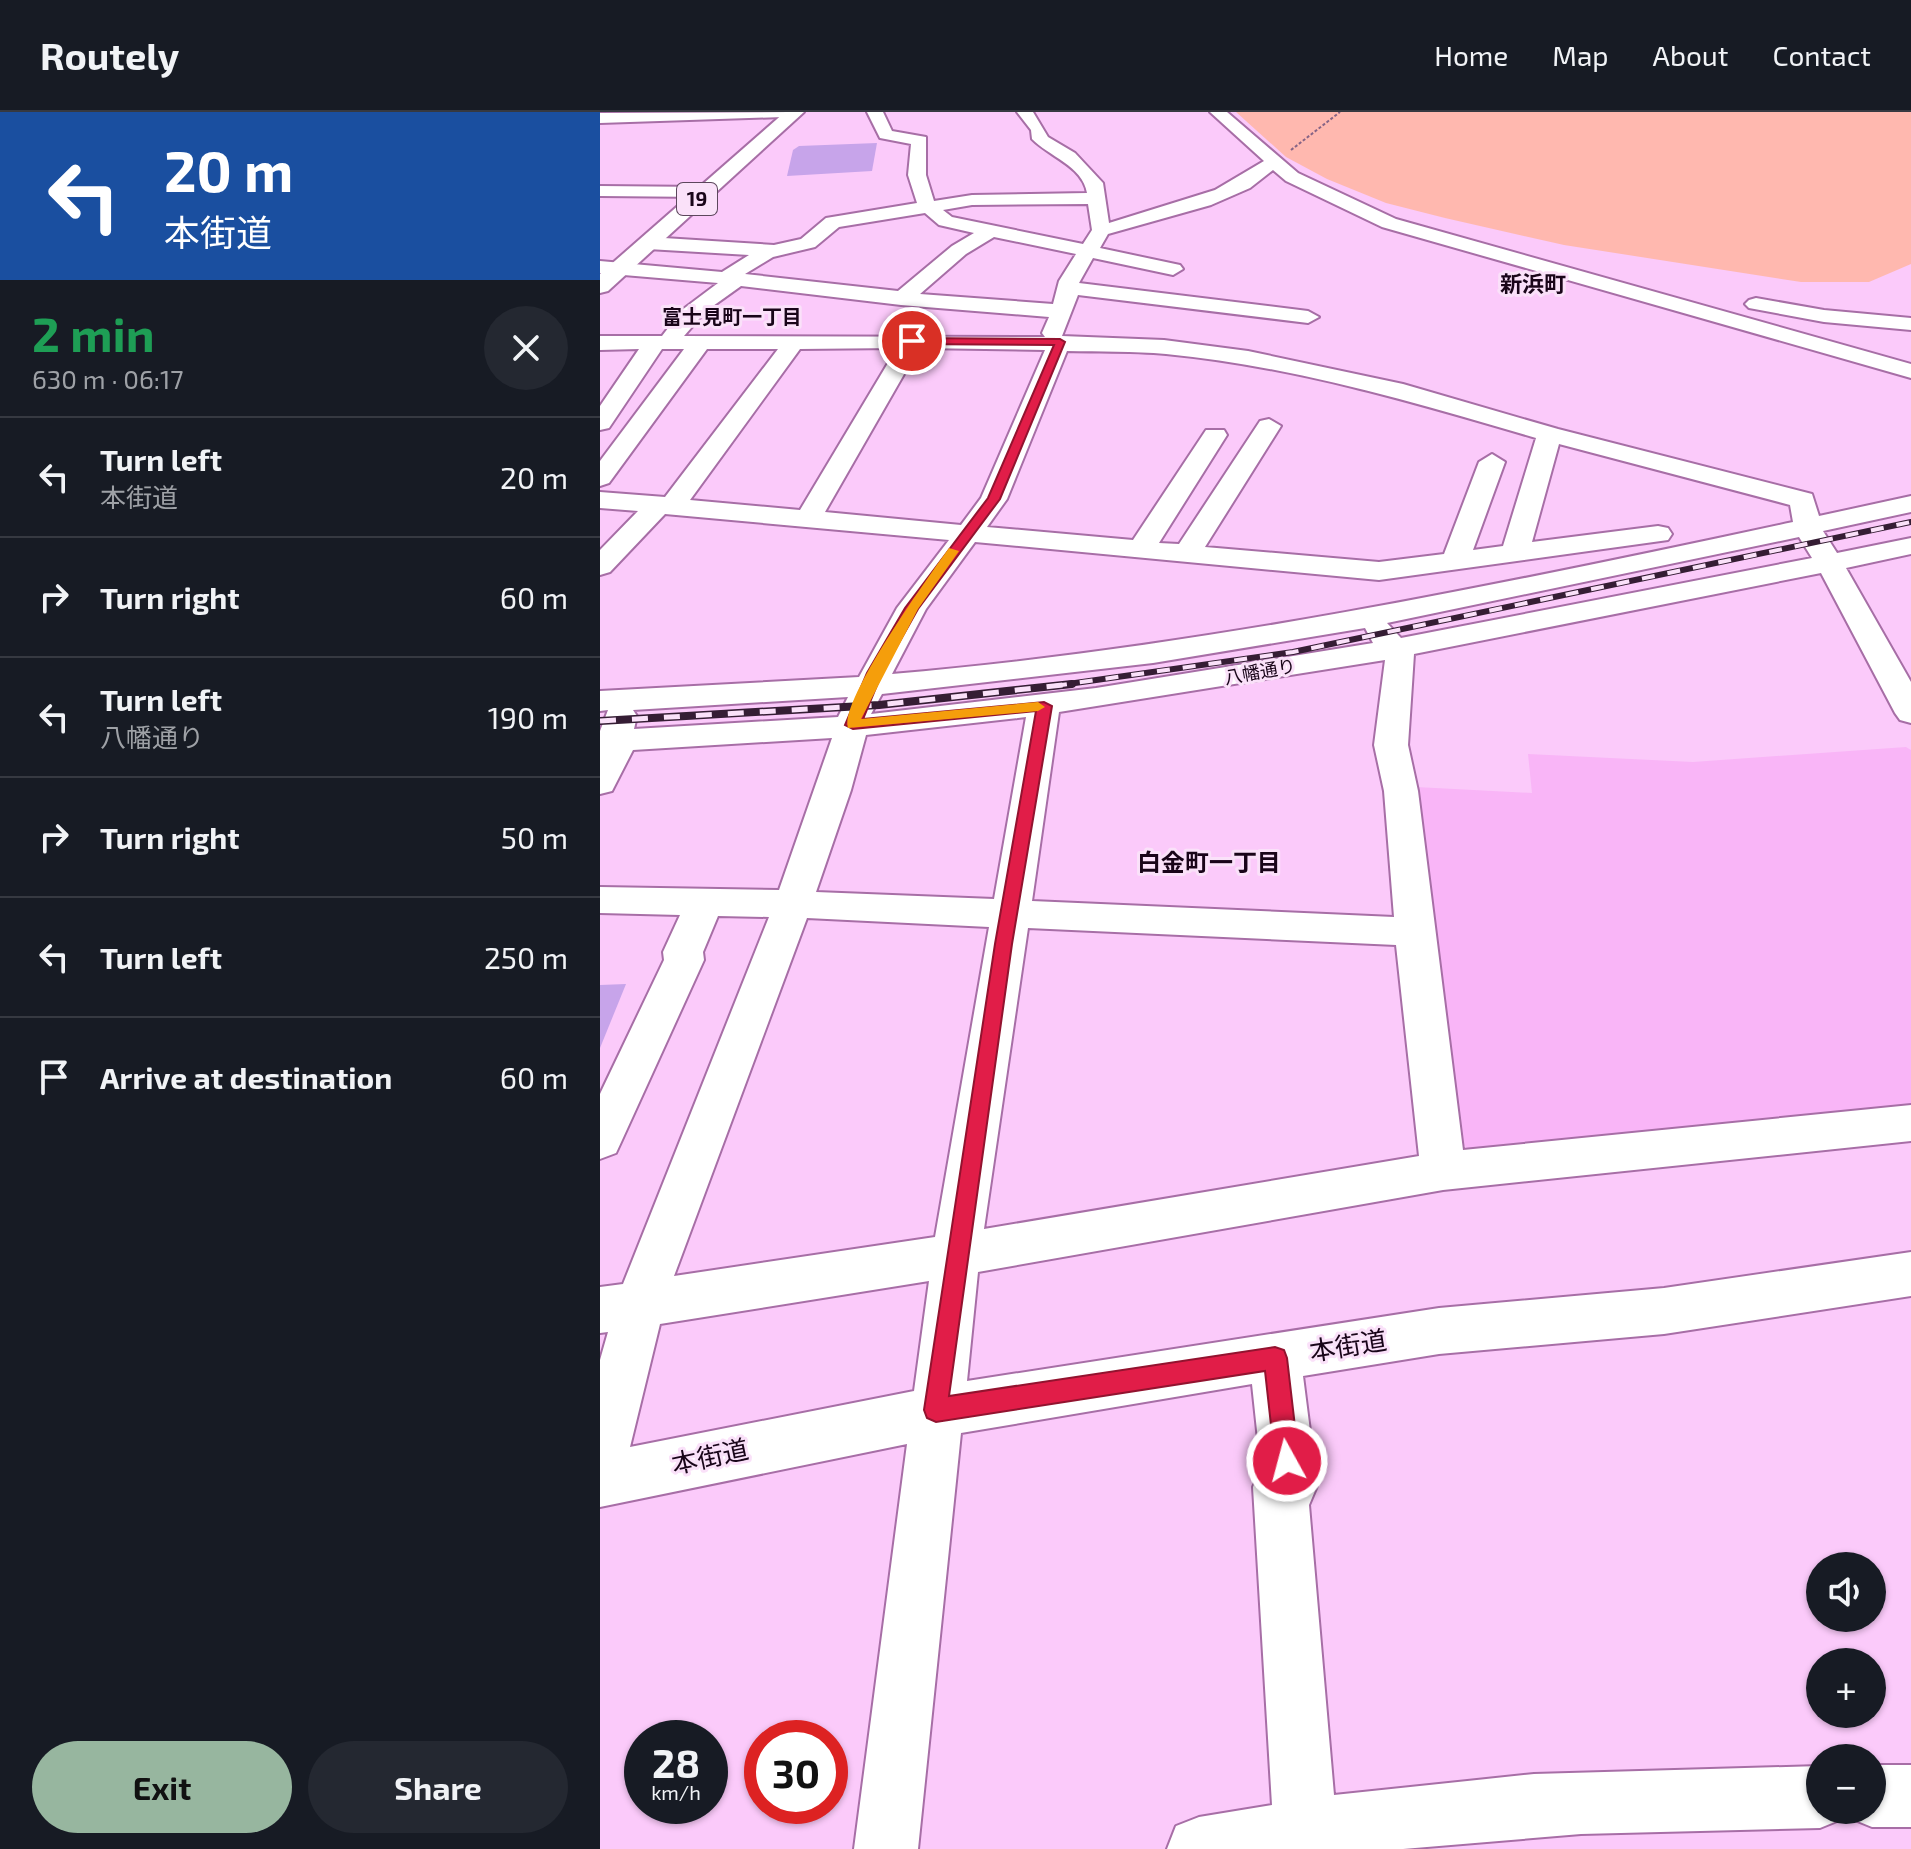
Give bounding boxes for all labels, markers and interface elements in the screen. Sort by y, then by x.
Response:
text: Routely [40,32,179,78]
text: Home [1434,38,1508,72]
text: Map [1552,38,1609,72]
text: About [1653,38,1728,72]
text: Contact [1772,38,1871,72]
text: 20 m [164,136,293,203]
icon: left [32,144,136,248]
road number: 19 [677,183,717,215]
text: 本街道 [164,210,272,253]
district label: 新浜町 [1500,270,1566,296]
text: 2 min [32,304,155,362]
district label: 富士見町一丁目 [662,304,802,328]
button: close [484,306,568,390]
pin [878,307,946,375]
icon: arrive [890,319,934,363]
text: 630 m · 06:17 [32,363,184,394]
text: Turn left [100,441,222,477]
icon: left [32,455,76,499]
text: 20 m [500,459,568,495]
text: 本街道 [100,481,178,512]
icon: right [32,575,76,619]
text: Turn right [100,579,240,615]
text: 60 m [500,579,568,615]
street label: 八幡通り [1222,654,1297,688]
text: Turn left [100,681,222,717]
icon: left [32,695,76,739]
text: 190 m [488,699,568,735]
text: 八幡通り [100,721,204,752]
icon: right [32,815,76,859]
text: Turn right [100,819,240,855]
text: 50 m [501,819,568,855]
district label: 白金町一丁目 [1137,847,1281,876]
icon: left [32,935,76,979]
text: Turn left [100,939,222,975]
text: 250 m [484,939,568,975]
icon: arrive [32,1055,76,1099]
text: Arrive at destination [100,1059,392,1095]
text: 60 m [500,1059,568,1095]
street label: 本街道 [1307,1323,1389,1366]
position arrow [1245,1419,1329,1503]
street label: 本街道 [668,1432,751,1479]
map controls [1806,1552,1886,1824]
button: sound [1806,1552,1886,1632]
button: + [1806,1648,1886,1728]
speed limit sign: 30 [744,1720,848,1824]
text: 28 [652,1738,700,1786]
button: Exit [32,1741,292,1833]
button: Share [308,1741,568,1833]
button: − [1806,1744,1886,1824]
text: km/h [651,1780,701,1804]

